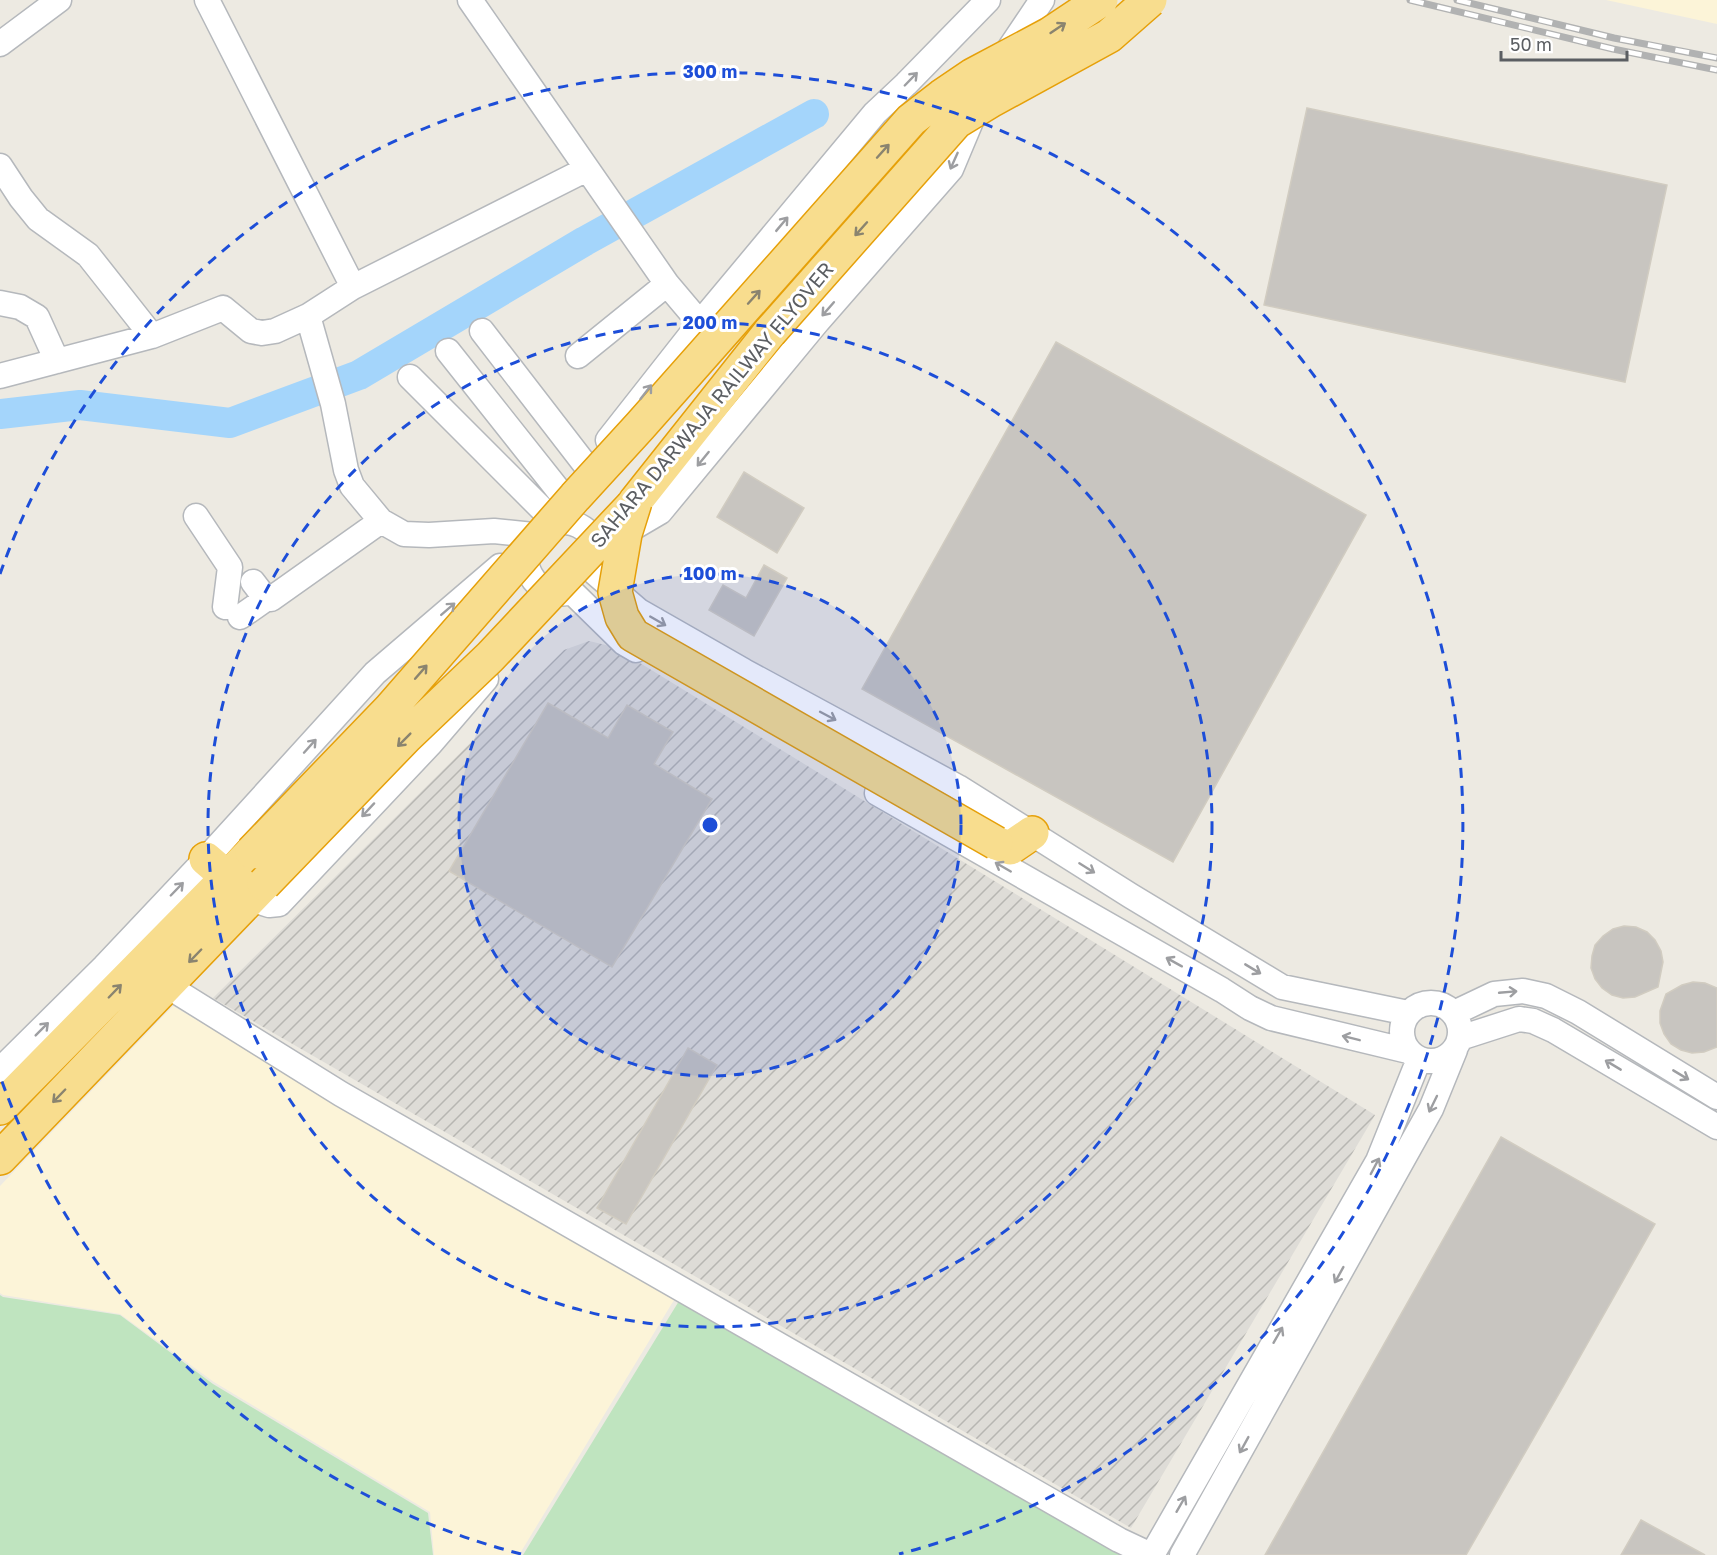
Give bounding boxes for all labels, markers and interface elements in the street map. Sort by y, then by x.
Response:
one-way arrow [1050,22,1066,34]
scale bar [1501,24,1627,62]
text: 50 m [1510,33,1552,55]
text: 300 m [683,60,737,82]
one-way arrow [904,71,919,86]
one-way arrow [876,144,890,159]
one-way arrow [948,152,959,170]
one-way arrow [775,217,788,233]
one-way arrow [854,221,868,236]
street label: SAHARA DARWAJA RAILWAY FLYOVER [585,257,838,552]
one-way arrow [747,290,761,305]
one-way arrow [821,301,835,316]
text: 200 m [683,311,737,333]
one-way arrow [639,384,652,400]
one-way arrow [697,451,710,467]
text: 100 m [684,562,736,584]
one-way arrow [440,602,455,616]
one-way arrow [649,616,666,628]
one-way arrow [415,664,428,680]
one-way arrow [819,710,836,722]
one-way arrow [397,732,412,747]
one-way arrow [303,739,317,754]
one-way arrow [361,802,375,817]
centre of rings [700,815,720,835]
one-way arrow [995,861,1013,872]
one-way arrow [1078,861,1095,874]
one-way arrow [170,882,185,897]
one-way arrow [188,948,202,963]
one-way arrow [1165,956,1182,968]
one-way arrow [1244,964,1261,976]
one-way arrow [107,984,122,999]
one-way arrow [1498,986,1518,997]
one-way arrow [34,1022,49,1037]
one-way arrow [1342,1031,1361,1043]
one-way arrow [1605,1059,1622,1071]
one-way arrow [1672,1069,1689,1081]
one-way arrow [52,1088,67,1103]
one-way arrow [1427,1095,1438,1113]
one-way arrow [1369,1158,1381,1175]
one-way arrow [1332,1266,1344,1283]
one-way arrow [1273,1327,1285,1344]
one-way arrow [1237,1436,1249,1453]
one-way arrow [1175,1496,1187,1513]

